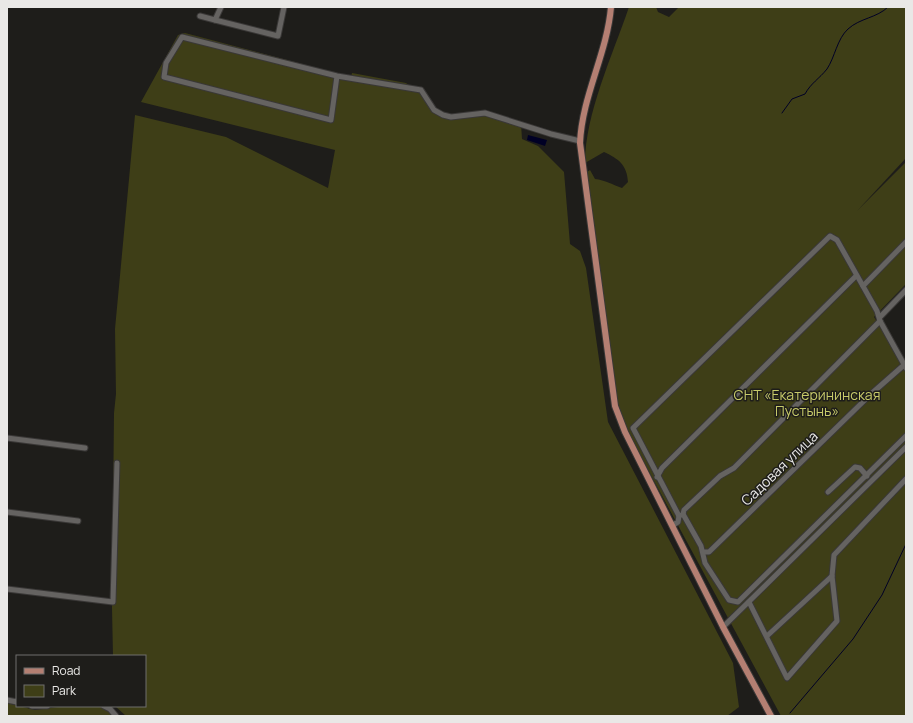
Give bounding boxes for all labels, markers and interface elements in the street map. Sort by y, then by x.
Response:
park label: СНТ «Екатерининская Пустынь» [734,385,880,420]
street label: Садовая улица [736,426,822,510]
legend [16,655,146,707]
text: Road [52,662,80,679]
text: Park [52,682,77,699]

